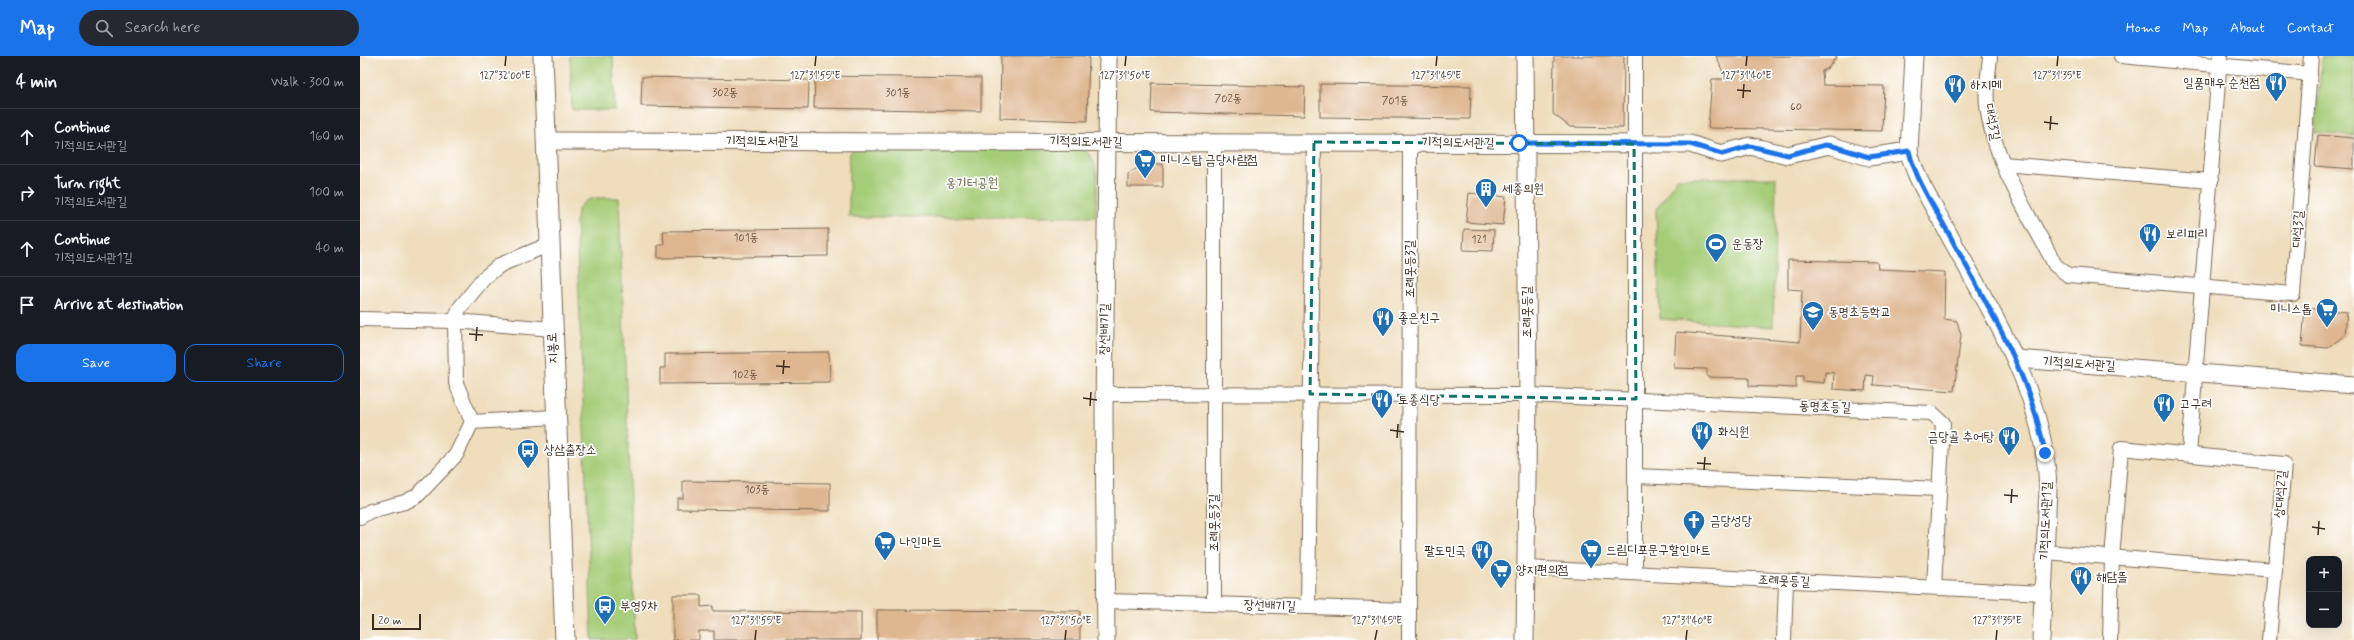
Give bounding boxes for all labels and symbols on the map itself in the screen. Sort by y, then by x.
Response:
text: 127°32'00"E [479,69,531,83]
text: 127°31'55"E [790,69,840,83]
text: 127°31'50"E [1100,69,1151,83]
text: 127°31'45"E [1411,69,1461,83]
text: 127°31'40"E [1721,69,1771,83]
text: 127°31'35"E [2033,69,2082,83]
restaurant icon: 일품매우 순천점 [2263,70,2289,103]
restaurant icon: 하지메 [1942,72,1968,105]
place label: 일품매우 순천점 [2183,75,2260,92]
place label: 하지메 [1970,77,2002,94]
house number: 302동 [712,86,738,100]
house number: 301동 [886,86,911,100]
house number: 702동 [1214,92,1242,106]
house number: 701동 [1382,94,1408,108]
house number: 60 [1790,100,1802,114]
street label: 대석3길 [1980,102,2004,142]
street label: 기적의도서관길 [725,133,799,150]
street label: 기적의도서관길 [1049,133,1123,151]
street label: 기적의도서관길 [1421,134,1495,152]
route start [1510,134,1528,152]
supermarket icon: 미니스탑 금당사람점 [1132,147,1158,180]
place label: 미니스탑 금당사람점 [1160,152,1258,169]
park label: 옹기터공원 [946,175,998,192]
building icon: 세종의원 [1473,176,1499,209]
place label: 세종의원 [1502,181,1544,198]
street label: 대석3길 [2288,210,2308,248]
restaurant icon: 보리피리 [2137,221,2163,254]
place label: 보리피리 [2166,226,2208,243]
house number: 101동 [734,231,759,245]
sports icon: 운동장 [1703,231,1729,264]
house number: 121 [1471,233,1487,247]
place label: 운동장 [1732,236,1763,253]
street label: 조례못등3길 [1402,240,1419,298]
street label: 조례못등길 [1519,286,1536,338]
supermarket icon: 미니스톱 [2314,296,2340,329]
school or university icon: 동명초등학교 [1800,299,1826,332]
place label: 미니스톱 [2270,301,2312,318]
street label: 장선배기길 [1096,303,1114,355]
place label: 동명초등학교 [1828,304,1891,321]
restaurant icon: 좋은친구 [1370,305,1396,338]
place label: 좋은친구 [1398,310,1440,327]
street label: 지봉로 [544,332,562,364]
street label: 기적의도서관길 [2042,353,2116,375]
house number: 102동 [732,368,758,382]
restaurant icon: 토종식당 [1369,387,1395,420]
restaurant icon: 고구려 [2151,391,2177,424]
place label: 토종식당 [1398,392,1440,409]
place label: 고구려 [2180,396,2211,413]
street label: 동명초등길 [1799,398,1851,416]
restaurant icon: 화식원 [1689,419,1715,452]
place label: 화식원 [1718,424,1749,441]
restaurant icon: 금당골 추어탕 [1996,424,2022,457]
place label: 금당골 추어탕 [1928,429,1995,446]
bus stop icon: 상삼출장소 [515,437,541,470]
place label: 상삼출장소 [544,442,596,459]
route end [2036,444,2054,462]
street label: 상대석2길 [2271,469,2291,519]
street label: 기적의도서관1길 [2036,481,2056,561]
house number: 103동 [745,483,770,497]
street label: 조례못등3길 [1206,494,1223,552]
church icon: 금당성당 [1681,508,1707,541]
place label: 금당성당 [1710,513,1752,530]
supermarket icon: 나인마트 [872,529,898,562]
place label: 나인마트 [900,534,942,551]
supermarket icon: 드림디포문구할인마트 [1578,537,1604,570]
restaurant icon: 팔도민국 [1469,538,1495,571]
place label: 드림디포문구할인마트 [1606,542,1711,559]
place label: 팔도민국 [1424,543,1466,560]
supermarket icon: 양지편의점 [1488,557,1514,590]
place label: 양지편의점 [1516,562,1568,579]
restaurant icon: 해담뜰 [2068,564,2094,597]
place label: 해담뜰 [2096,569,2127,586]
street label: 조례못등길 [1757,571,1811,591]
bus stop icon: 부영9차 [592,593,618,626]
street label: 장선배기길 [1244,597,1296,615]
place label: 부영9차 [620,598,658,615]
scale bar [372,612,421,631]
text: 127°31'55"E [731,614,781,628]
text: 127°31'50"E [1041,614,1092,628]
text: 127°31'45"E [1352,614,1402,628]
text: 127°31'40"E [1662,614,1712,628]
text: 127°31'35"E [1973,614,2022,628]

